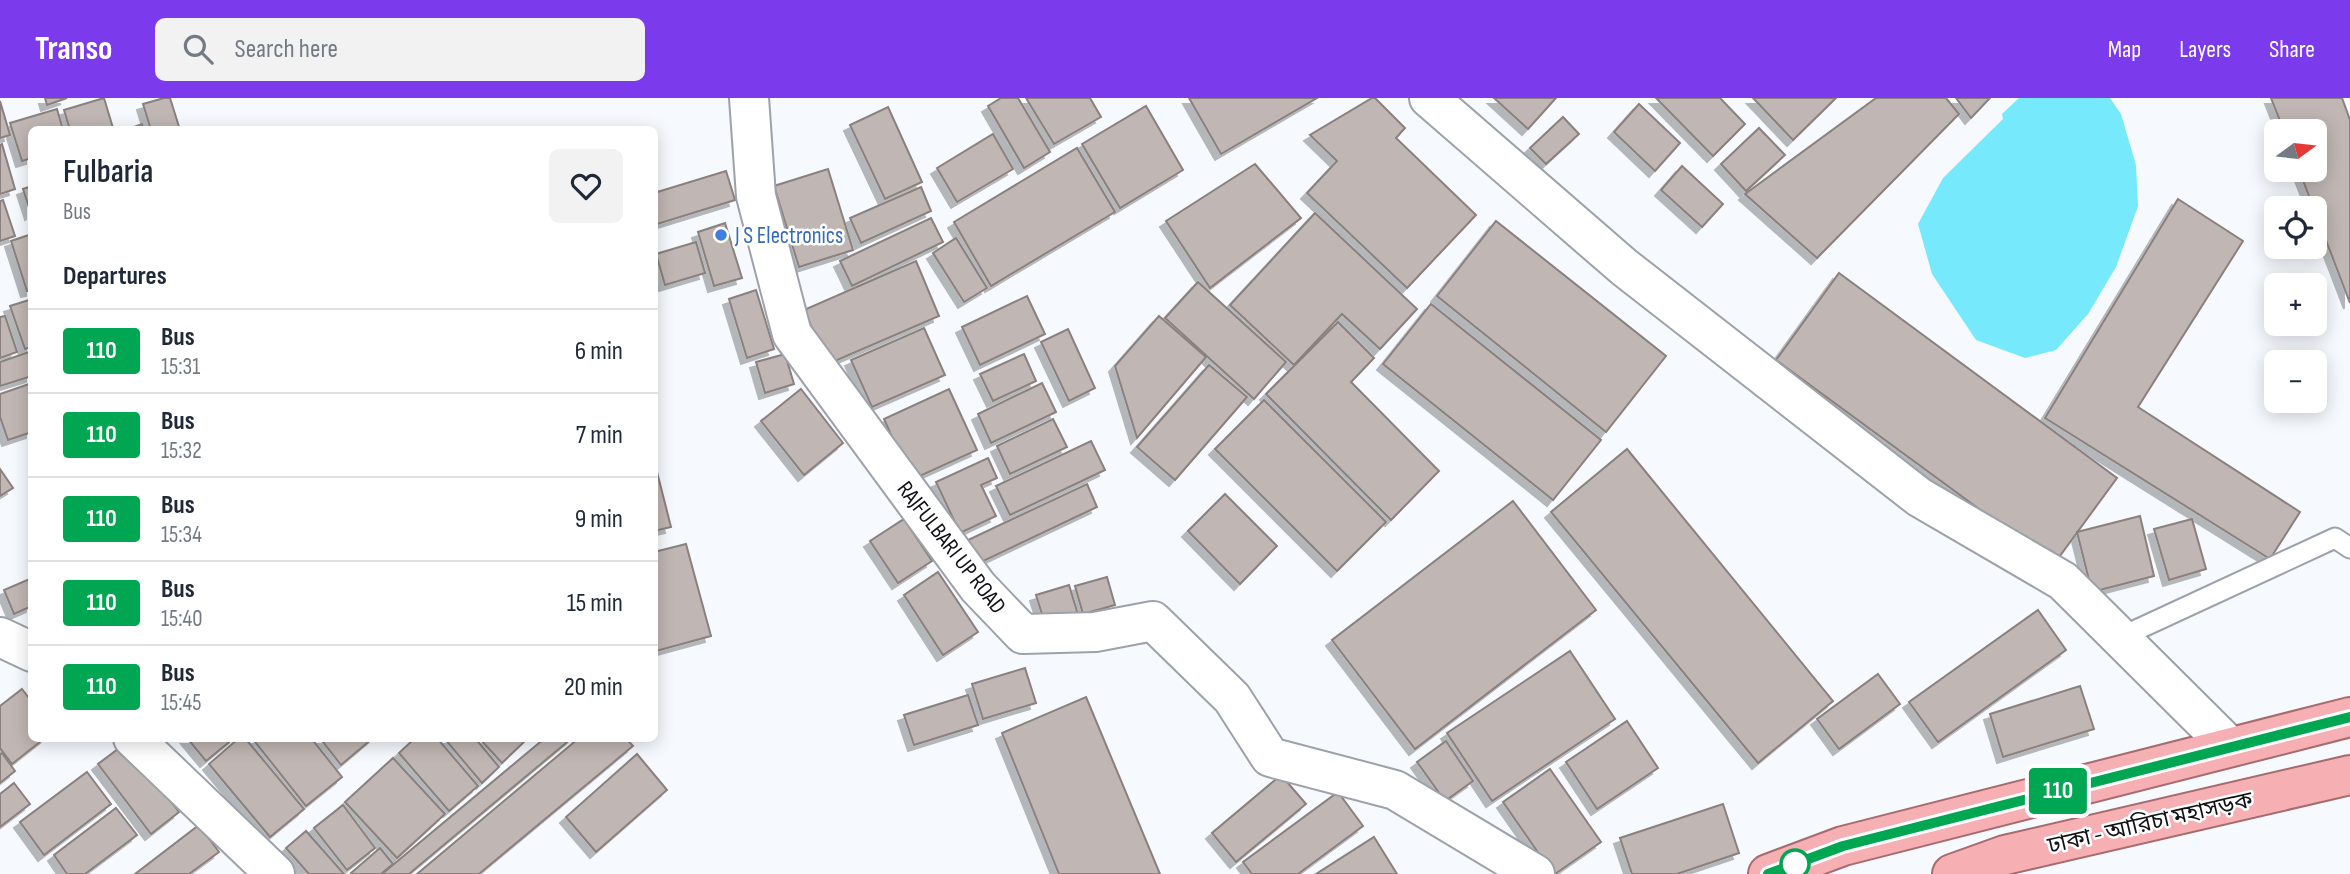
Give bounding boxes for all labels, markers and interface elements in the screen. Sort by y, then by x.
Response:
search box [155,18,645,81]
text: Transo [35,29,113,69]
icon: search [179,30,217,68]
text: Search here [235,34,338,65]
text: Map [2108,35,2141,64]
text: Layers [2179,35,2231,64]
text: Share [2269,35,2315,64]
north arrow [2264,119,2328,182]
map controls [2264,119,2327,413]
button: heart [549,149,623,223]
text: Fulbaria [63,152,153,192]
button: locate [2264,196,2327,259]
text: Bus [63,198,91,226]
place label: J S Electronics [734,222,843,250]
marker: J S Electronics [713,227,729,243]
text: Departures [63,261,167,292]
button: + [2264,273,2327,336]
text: Bus [161,322,195,353]
text: 110 [86,336,117,365]
text: 6 min [575,336,623,367]
button: − [2264,350,2327,413]
text: 15:31 [161,353,200,381]
text: Bus [161,406,195,437]
text: 110 [86,420,117,449]
text: 7 min [576,420,623,451]
text: 15:32 [161,437,202,465]
street label: RAJFULBARI UP ROAD [891,476,1012,620]
text: Bus [161,490,195,521]
text: 110 [86,504,117,533]
text: 9 min [575,504,623,535]
text: 15:34 [161,521,202,549]
text: Bus [161,574,195,605]
text: 110 [86,588,117,617]
text: 15 min [567,588,623,619]
text: 15:40 [161,605,203,633]
text: Bus [161,658,195,689]
text: 110 [86,672,117,701]
text: 20 min [564,672,623,703]
text: 15:45 [161,689,202,717]
line badge: 110 [2018,768,2098,814]
text: 110 [2043,776,2073,805]
street label: ঢাকা - আরিচা মহাসড়ক [2044,786,2256,860]
unlabelled marker [1780,849,1810,874]

